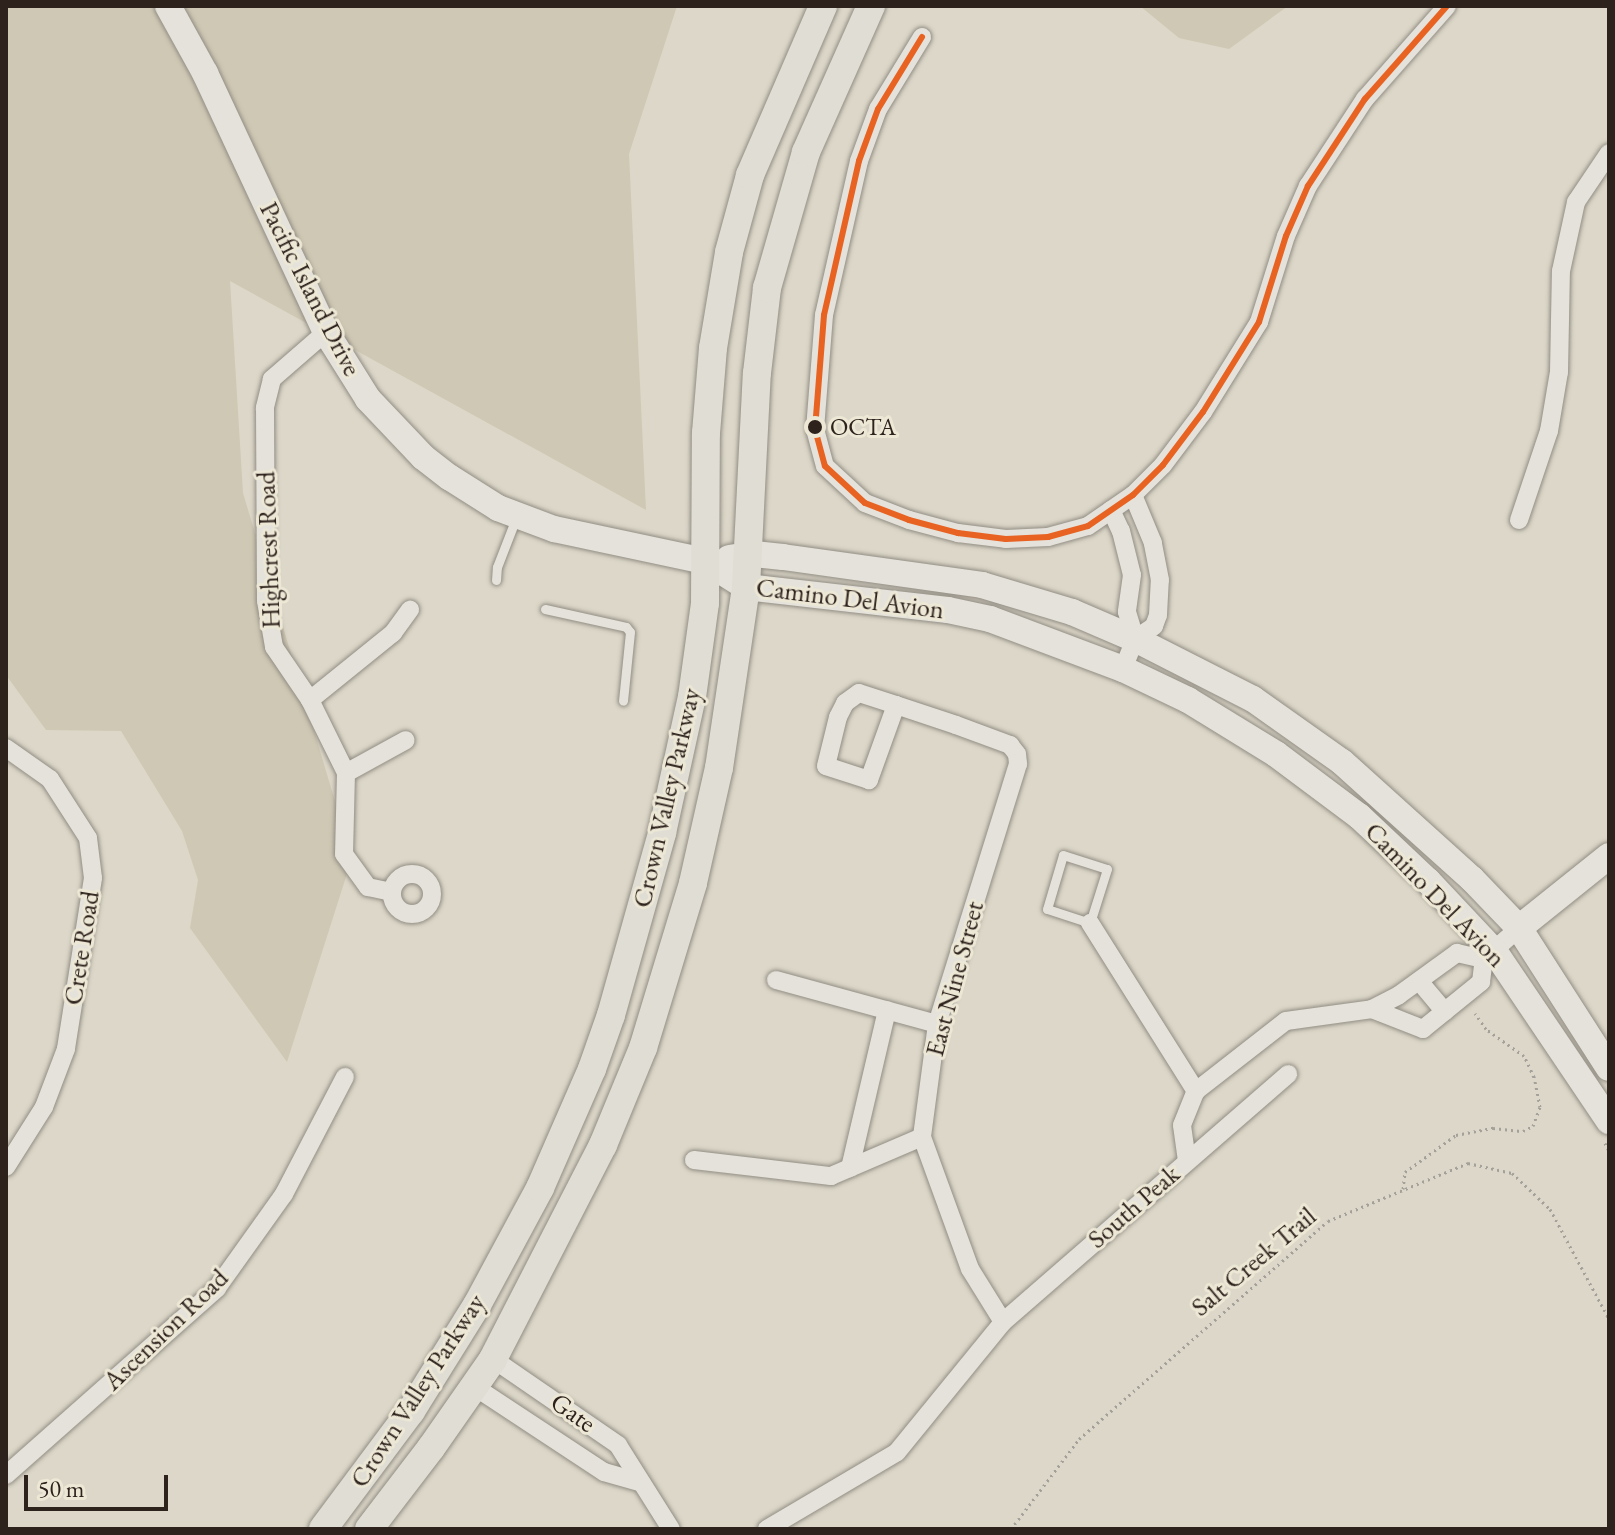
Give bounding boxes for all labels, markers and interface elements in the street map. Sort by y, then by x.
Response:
street label: Pacific Island Drive [253,197,367,381]
place label: OCTA [830,413,896,441]
marker: OCTA [807,419,823,435]
street label: Highcrest Road [251,471,287,629]
street label: Camino Del Avion [754,572,946,626]
street label: Crown Valley Parkway [627,685,707,911]
street label: Camino Del Avion [1358,816,1512,974]
street label: Crete Road [58,889,106,1007]
street label: East Nine Street [919,898,991,1060]
street label: South Peak [1082,1159,1186,1255]
street label: Salt Creek Trail [1185,1201,1323,1323]
street label: Ascension Road [97,1263,235,1397]
street label: Crown Valley Parkway [344,1289,492,1493]
street label: Gate [545,1387,601,1439]
scale bar [28,1459,172,1509]
text: 50 m [38,1473,85,1504]

